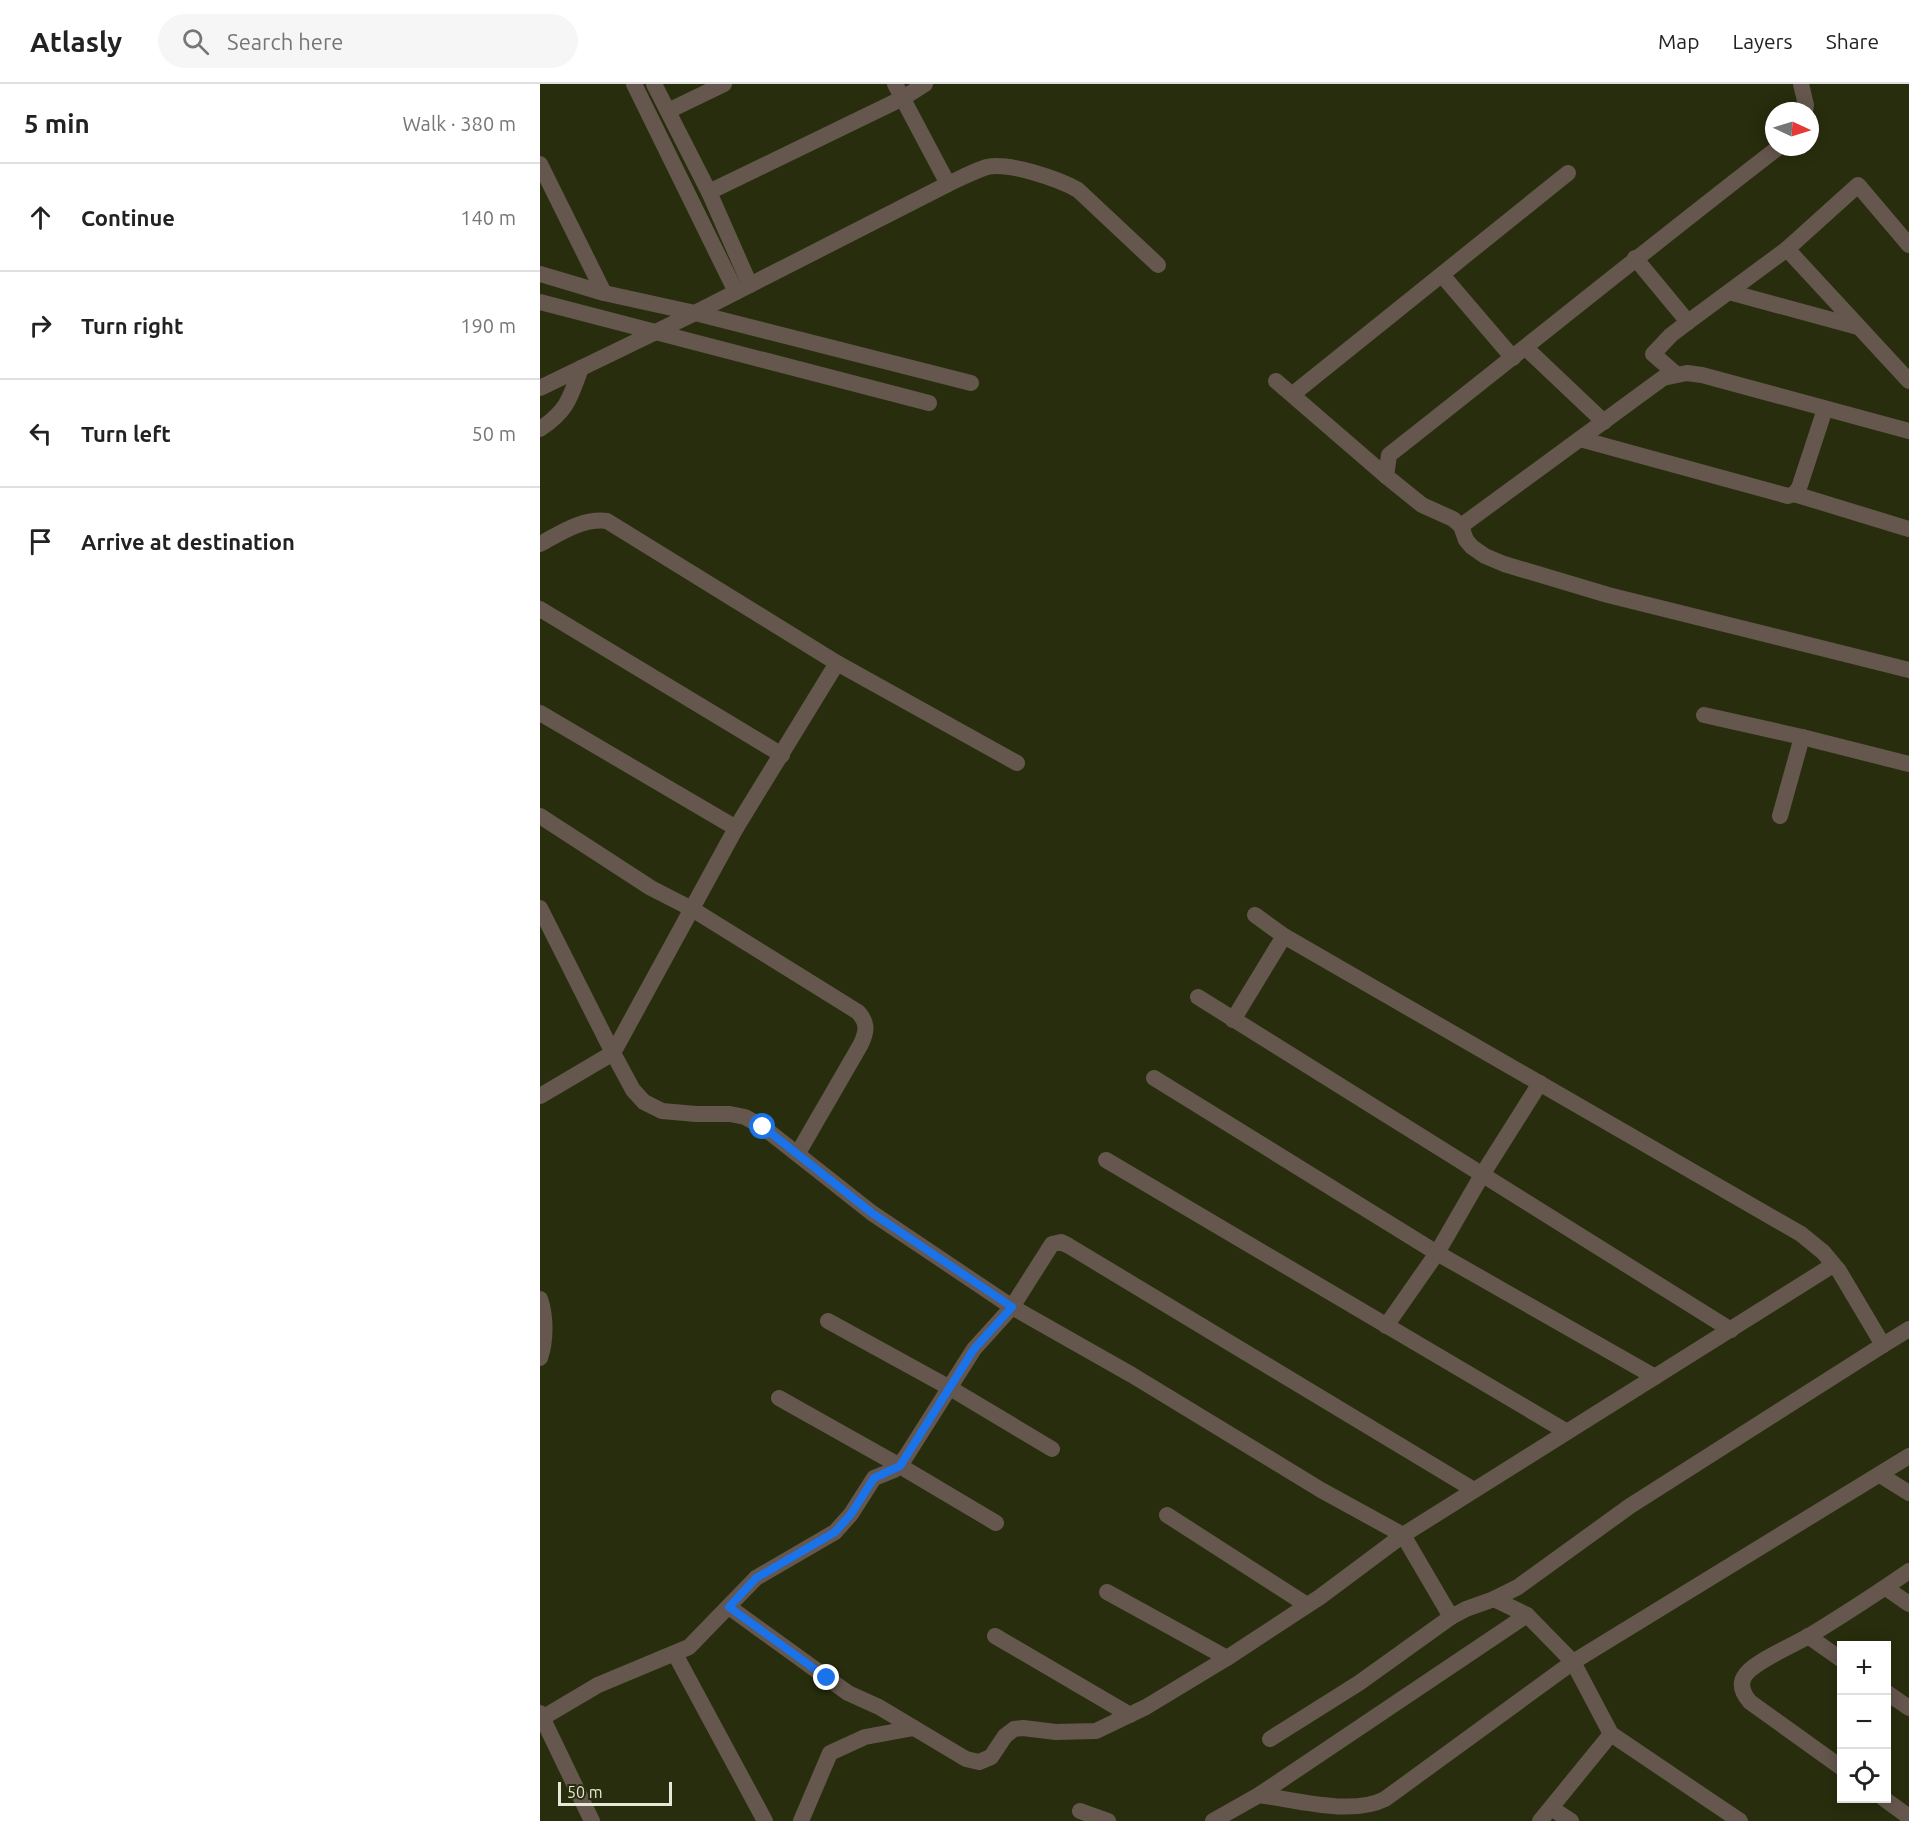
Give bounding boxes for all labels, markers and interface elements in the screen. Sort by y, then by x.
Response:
search box [158,14,578,68]
icon: search [179,25,212,58]
text: Atlasly [30,26,122,57]
text: Search here [227,29,343,54]
text: Map [1658,29,1699,53]
text: Layers [1732,29,1793,53]
text: Share [1826,29,1879,53]
north arrow [1765,102,1819,156]
text: 5 min [24,109,90,138]
text: Walk · 380 m [403,112,516,135]
icon: ahead [24,201,57,234]
text: Continue [81,205,175,230]
text: 140 m [460,206,516,229]
icon: right [24,309,57,342]
text: Turn right [81,313,183,338]
text: 190 m [460,314,516,337]
icon: left [24,417,57,450]
text: Turn left [81,421,171,446]
text: 50 m [472,422,516,445]
icon: arrive [24,525,57,558]
text: Arrive at destination [81,529,295,554]
route start [749,1113,775,1139]
map controls [1837,1641,1891,1803]
button: + [1837,1641,1891,1695]
route end [813,1664,839,1690]
button: − [1837,1695,1891,1749]
button: locate [1837,1749,1891,1803]
scale bar [558,1779,672,1806]
text: 50 m [567,1783,603,1801]

